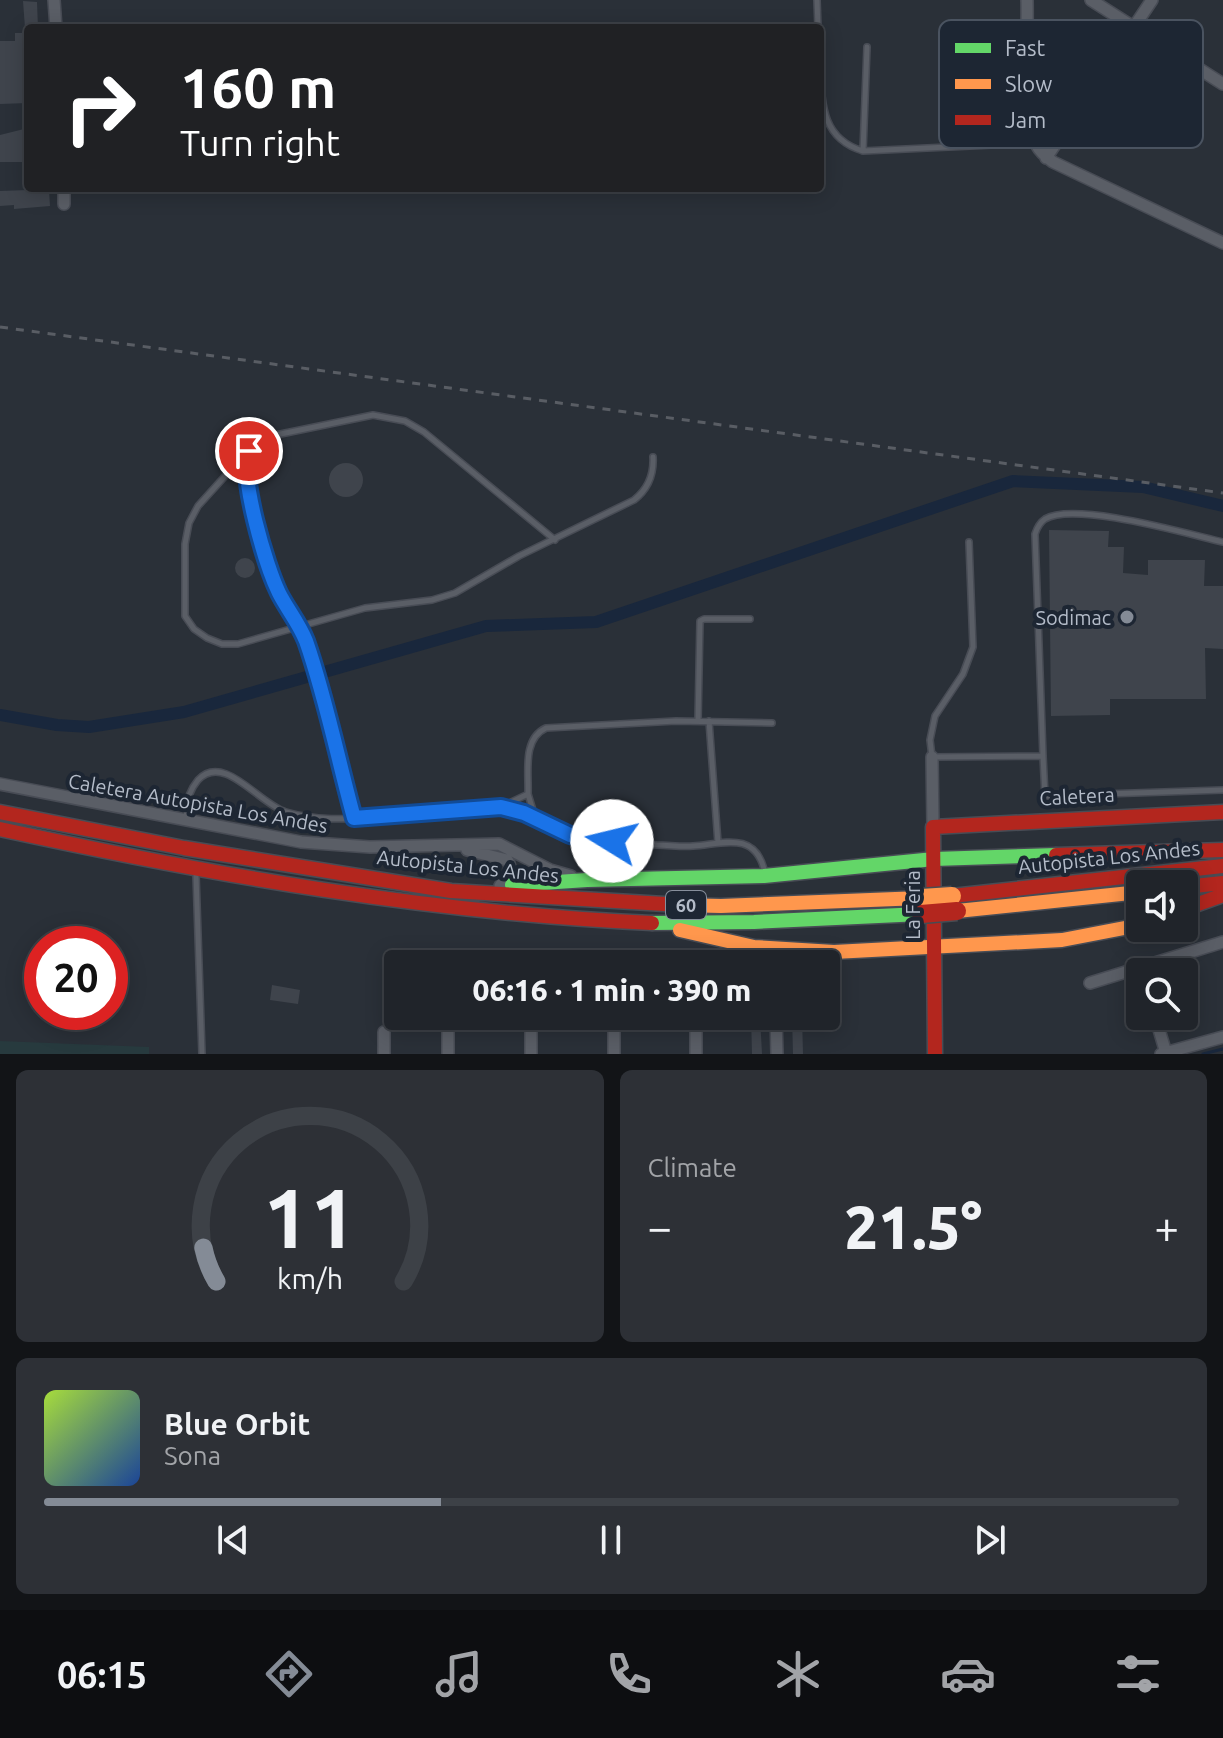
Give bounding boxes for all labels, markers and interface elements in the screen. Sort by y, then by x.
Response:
legend [939,20,1203,148]
text: Fast [1005,35,1046,60]
icon: right [48,56,152,160]
text: 160 m [180,56,336,119]
text: Slow [1005,71,1052,96]
text: Jam [1005,107,1046,132]
text: Turn right [180,122,340,163]
pin [215,417,283,485]
icon: arrive [227,429,271,473]
place label: Sodimac [1035,606,1111,629]
marker: Sodimac [1118,608,1136,626]
street label: Caletera Autopista Los Andes [67,769,329,837]
street label: Caletera [1039,783,1115,809]
position arrow [570,799,654,883]
street label: Autopista Los Andes [1017,836,1201,878]
street label: Autopista Los Andes [376,845,560,887]
street label: La Feria [901,870,924,940]
map controls [1126,870,1198,1030]
button: sound [1126,870,1198,942]
road number: 60 [666,891,706,919]
speed limit sign: 20 [24,926,128,1030]
button: search [1126,958,1198,1030]
text: 06:16 · 1 min · 390 m [473,973,751,1007]
text: Climate [648,1153,737,1182]
text: 11 [263,1170,357,1264]
text: 21.5° [844,1193,982,1260]
text: − [648,1202,672,1251]
text: + [1154,1202,1179,1251]
text: km/h [277,1262,343,1294]
text: Blue Orbit [164,1407,310,1441]
text: Sona [164,1441,221,1470]
icon: previous [211,1518,255,1562]
icon: pause [589,1518,633,1562]
icon: next [968,1518,1012,1562]
icon: directions [261,1646,317,1702]
icon: music [431,1646,487,1702]
icon: phone [601,1646,657,1702]
icon: climate [770,1646,826,1702]
icon: car [940,1646,996,1702]
icon: filters [1110,1646,1166,1702]
text: 06:15 [57,1654,147,1695]

